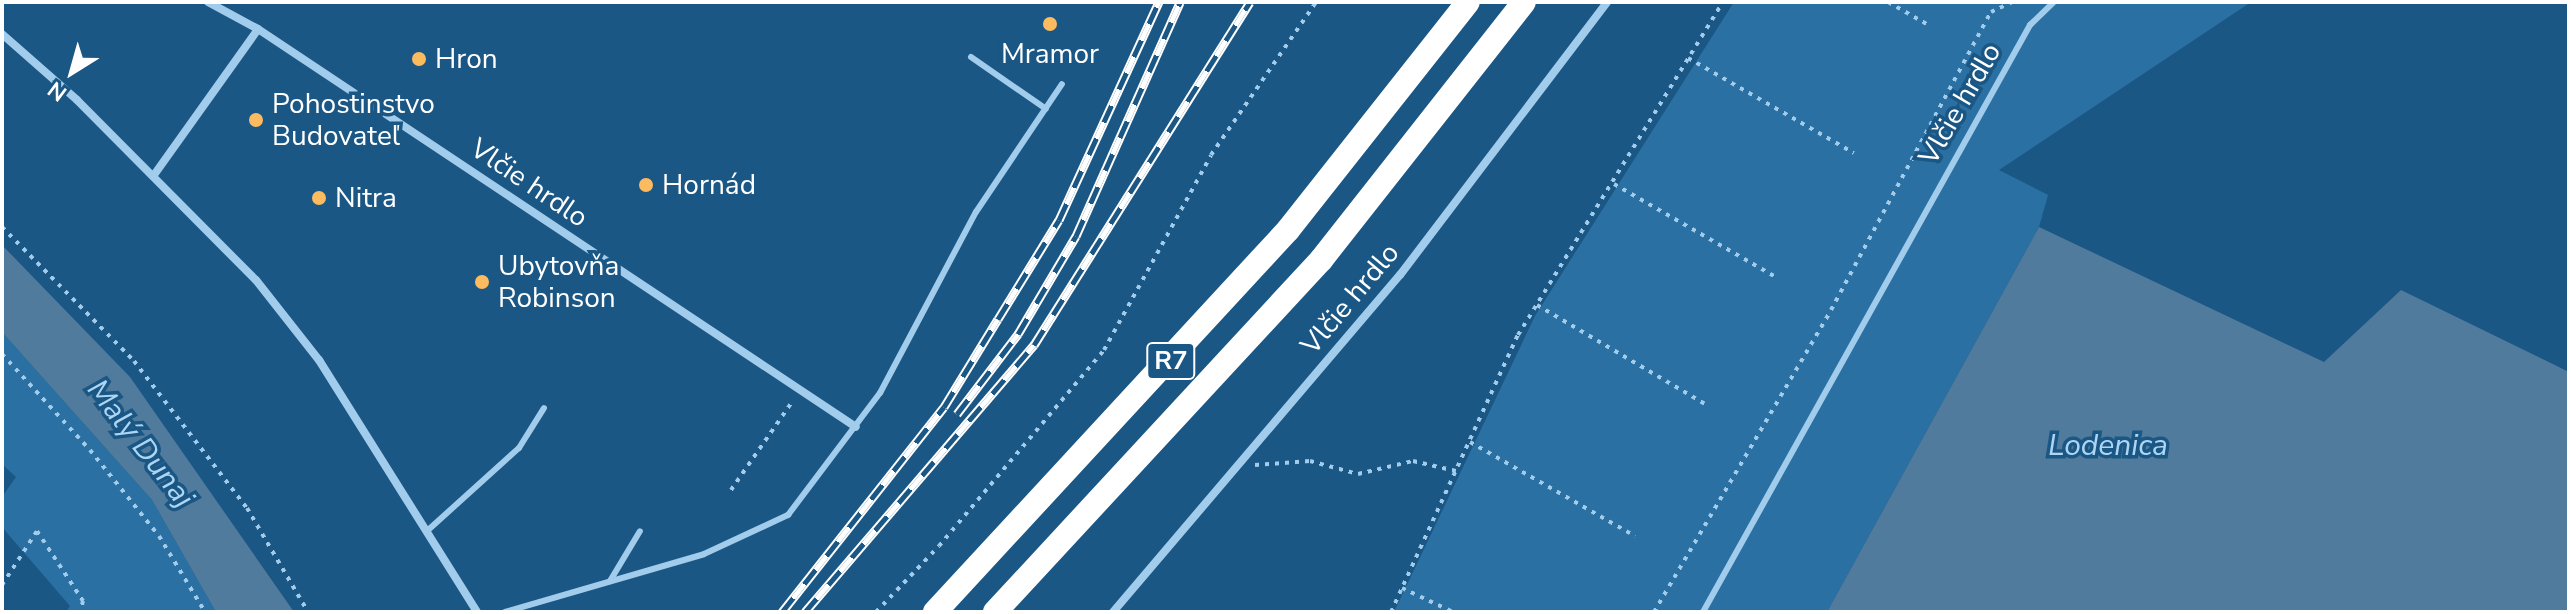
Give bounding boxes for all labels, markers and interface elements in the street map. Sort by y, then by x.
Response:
marker: Mramor [1041,15,1059,33]
north arrow [32,32,112,112]
place label: Mramor [1001,37,1099,71]
street label: Vlčie hrdlo [1912,37,2008,171]
place label: Hron [435,42,498,76]
marker: Hron [410,50,428,68]
text: N [42,74,73,108]
place label: Pohostinstvo Budovateľ [272,87,435,153]
marker: Pohostinstvo Budovateľ [247,111,265,129]
street label: Vlčie hrdlo [464,131,594,235]
place label: Hornád [662,168,756,202]
marker: Hornád [637,176,655,194]
place label: Nitra [335,181,397,215]
marker: Nitra [310,189,328,207]
street label: Vlčie hrdlo [1294,237,1406,361]
place label: Ubytovňa Robinson [498,249,619,315]
marker: Ubytovňa Robinson [473,273,491,291]
road number: R7 [1145,339,1197,383]
water label: Malý Dunaj [79,373,201,515]
water label: Lodenica [2048,428,2168,464]

